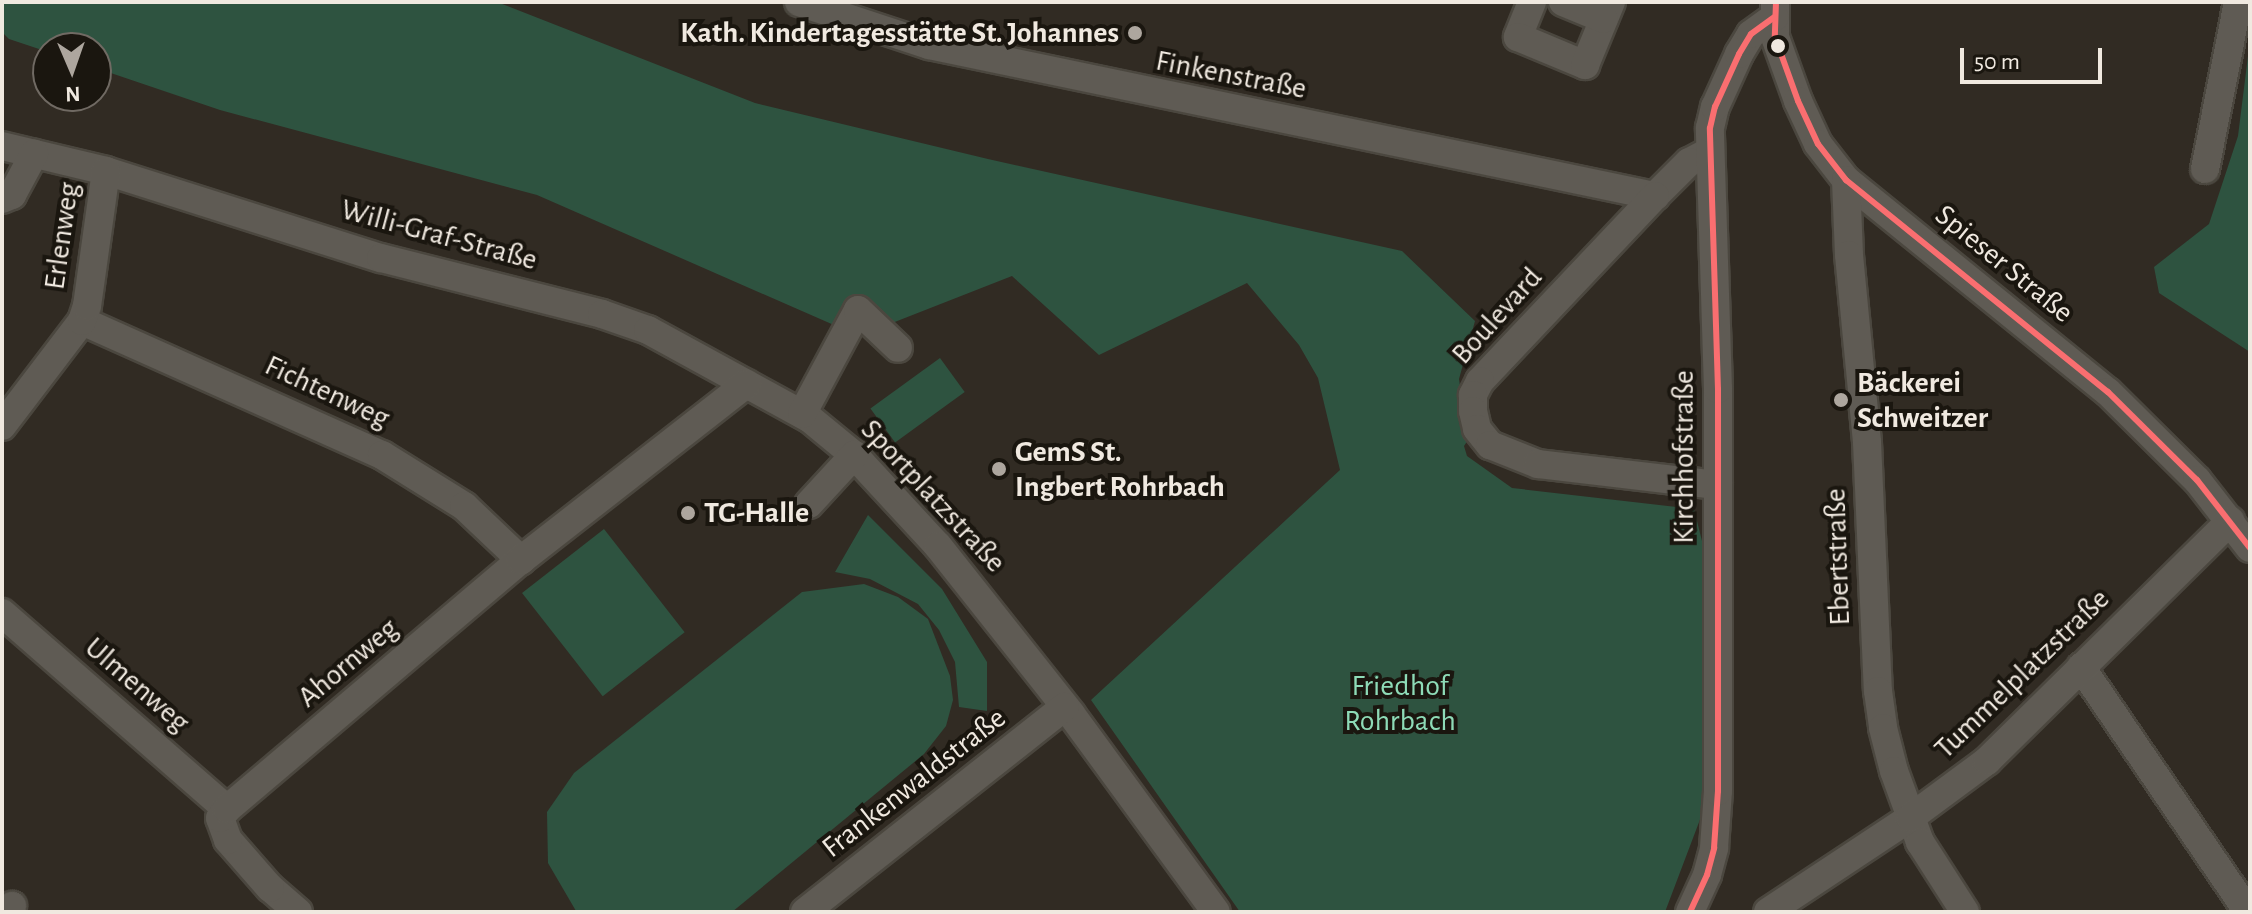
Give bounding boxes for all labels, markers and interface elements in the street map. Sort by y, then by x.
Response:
place label: Kath. Kindertagesstätte St. Johannes [680,15,1119,51]
marker: Kath. Kindertagesstätte St. Johannes [1126,24,1144,42]
north arrow [32,32,112,112]
scale bar [1964,32,2106,82]
unlabelled marker [1770,38,1786,54]
street label: Finkenstraße [1153,43,1309,107]
text: 50 m [1974,50,2020,74]
text: N [65,83,81,105]
street label: Erlenweg [37,180,87,292]
street label: Willi-Graf-Straße [337,192,541,278]
street label: Spieser Straße [1928,197,2080,331]
street label: Boulevard [1444,260,1550,372]
street label: Fichtenweg [259,348,395,436]
place label: Bäckerei Schweitzer [1857,365,1988,436]
street label: Kirchhofstraße [1666,370,1702,544]
marker: Bäckerei Schweitzer [1832,391,1850,409]
street label: Sportplatzstraße [853,412,1013,580]
place label: GemS St. Ingbert Rohrbach [1015,434,1225,504]
marker: GemS St. Ingbert Rohrbach [990,460,1008,478]
street label: Ebertstraße [1818,488,1858,626]
place label: TG-Halle [704,495,809,531]
marker: TG-Halle [679,504,697,522]
street label: Tummelplatzstraße [1927,581,2117,767]
street label: Ahornweg [291,611,405,715]
street label: Ulmenweg [77,630,197,740]
park label: Friedhof Rohrbach [1344,668,1456,738]
street label: Frankenwaldstraße [815,700,1013,866]

